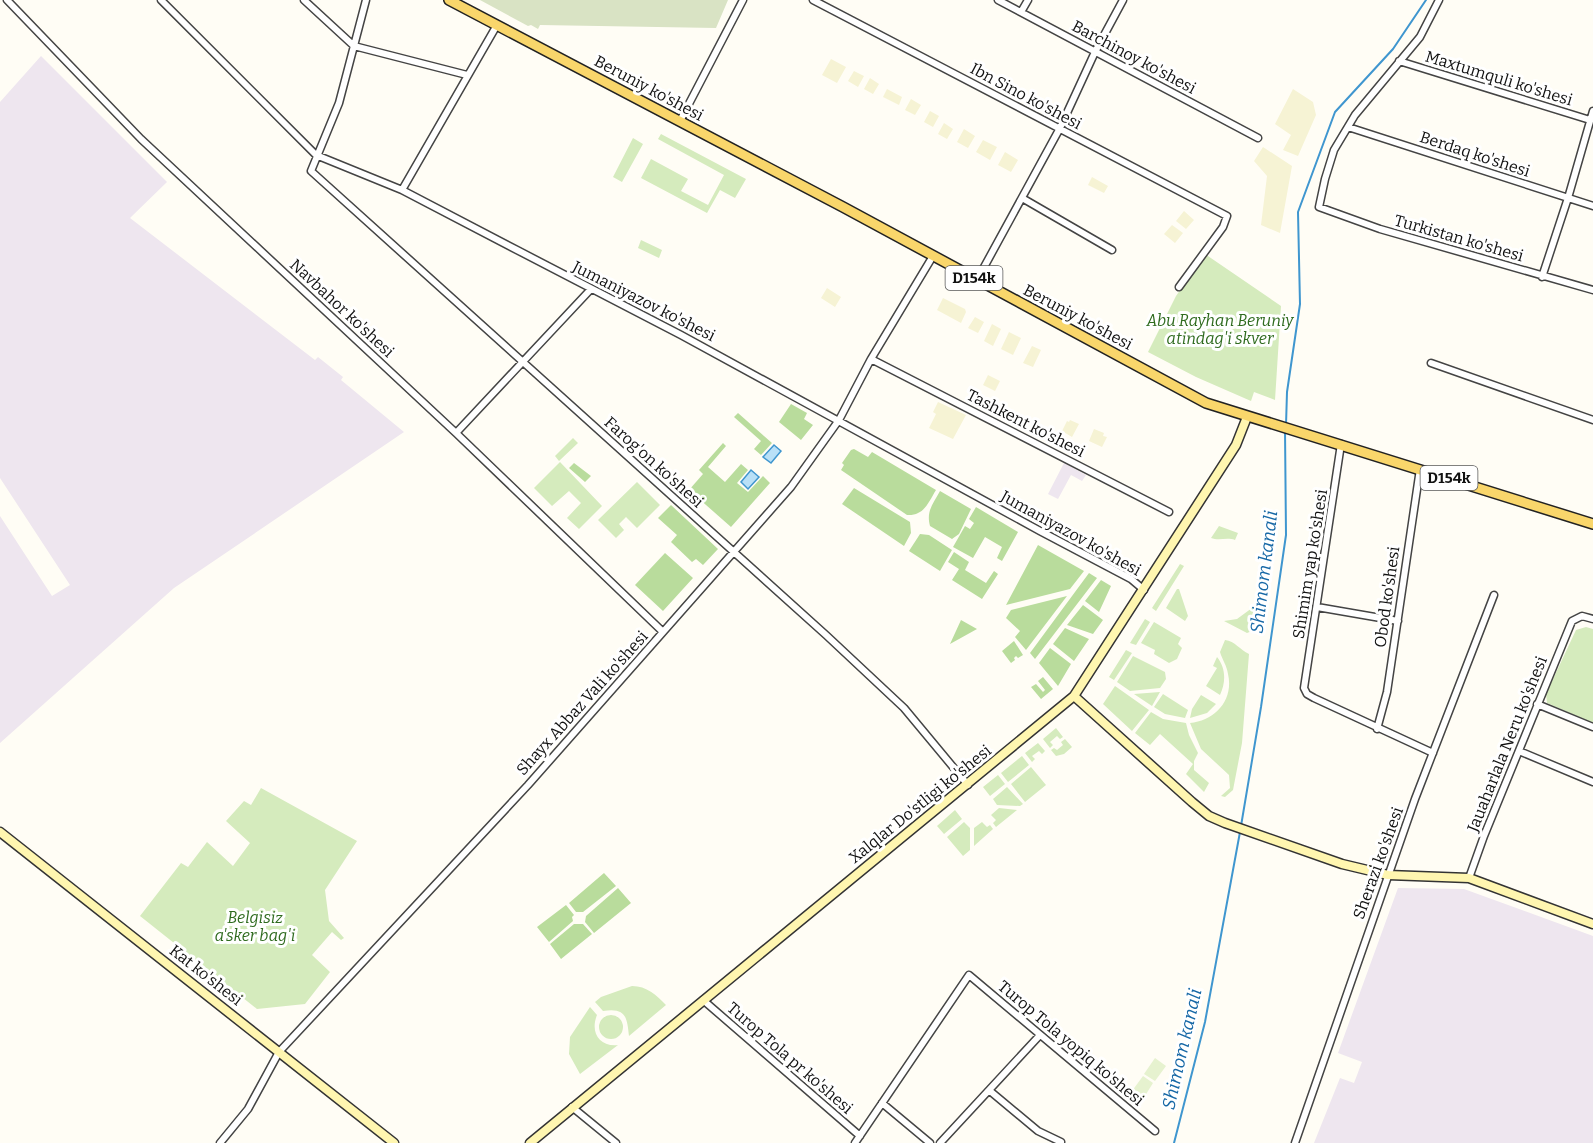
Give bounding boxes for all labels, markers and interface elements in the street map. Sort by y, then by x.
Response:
street label: Barchinoy ko'shesi [1069,16,1199,98]
street label: Maxtumquli ko'shesi [1423,47,1575,109]
street label: Beruniy ko'shesi [591,51,707,125]
street label: Ibn Sino ko'shesi [967,59,1085,133]
street label: Berdaq ko'shesi [1417,127,1533,181]
street label: Turkistan ko'shesi [1392,210,1526,266]
street label: Navbahor ko'shesi [286,255,398,361]
street label: Jumaniyazov ko'shesi [569,256,719,345]
road number: D154k [946,266,1002,290]
street label: Beruniy ko'shesi [1020,280,1136,354]
park label: Abu Rayhan Beruniy atindag'i skver [1146,311,1294,348]
street label: Tashkent ko'shesi [964,385,1088,461]
street label: Farog'on ko'shesi [601,413,708,512]
road number: D154k [1420,466,1478,490]
street label: Jumaniyazov ko'shesi [997,486,1145,580]
street label: Shimim yap ko'shesi [1289,488,1331,640]
water label: Shimom kanali [1246,509,1282,635]
street label: Obod ko'shesi [1371,545,1404,649]
street label: Shayx Abbaz Vali ko'shesi [512,627,652,779]
street label: Jauaharlala Neru ko'shesi [1463,653,1551,835]
street label: Xalqlar Do'stligi ko'shesi [845,741,995,867]
street label: Sherazi ko'shesi [1349,804,1407,922]
park label: Belgisiz a'sker bag'i [215,908,296,945]
street label: Kat ko'shesi [166,941,246,1009]
street label: Turop Tola yopiq ko'shesi [994,976,1148,1110]
water label: Shimom kanali [1157,986,1207,1112]
street label: Turop Tola pr ko'shesi [723,998,857,1118]

